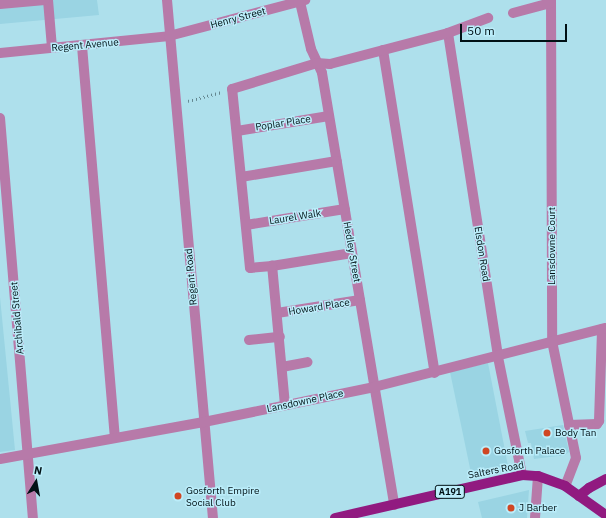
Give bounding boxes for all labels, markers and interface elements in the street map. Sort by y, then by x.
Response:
street label: Henry Street [209,5,267,31]
scale bar [462,16,569,42]
text: 50 m [467,23,495,38]
street label: Regent Avenue [51,36,119,54]
street label: Poplar Place [254,113,312,133]
street label: Laurel Walk [268,207,322,227]
street label: Lansdowne Court [546,207,558,285]
street label: Hedley Street [341,221,363,283]
street label: Elsdon Road [472,225,492,283]
street label: Regent Road [183,248,199,306]
street label: Archibald Street [8,281,26,355]
street label: Howard Place [287,296,351,318]
street label: Lansdowne Place [266,387,344,415]
place label: Body Tan [555,427,596,439]
marker: Body Tan [542,428,552,438]
place label: Gosforth Palace [494,445,565,457]
marker: Gosforth Palace [481,446,491,456]
street label: Salters Road [467,459,525,481]
north arrow [16,462,56,502]
text: N [33,463,44,478]
place label: Gosforth Empire Social Club [186,484,259,508]
road number: A191 [434,485,466,499]
marker: Gosforth Empire Social Club [173,491,183,501]
place label: J Barber [519,502,557,514]
marker: J Barber [506,503,516,513]

